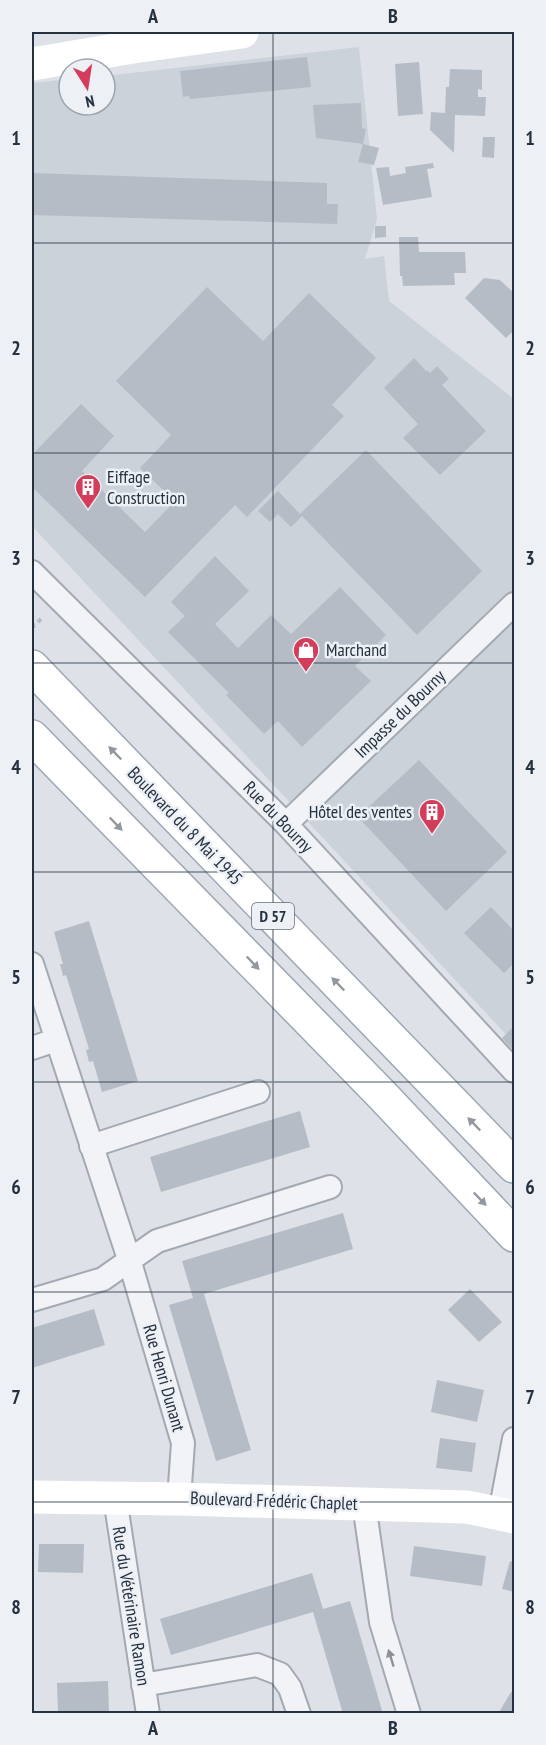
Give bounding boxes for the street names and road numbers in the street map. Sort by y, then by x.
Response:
street label: Impasse du Bourny [349,664,450,763]
street label: Boulevard du 8 Mai 1945 [123,761,248,890]
street label: Rue du Bourny [239,776,318,857]
road number: D 57 [252,903,294,929]
street label: Rue Henri Dunant [138,1322,191,1434]
street label: Boulevard Frédéric Chaplet [190,1486,358,1515]
street label: Rue du Vétérinaire Ramon [108,1525,155,1687]

